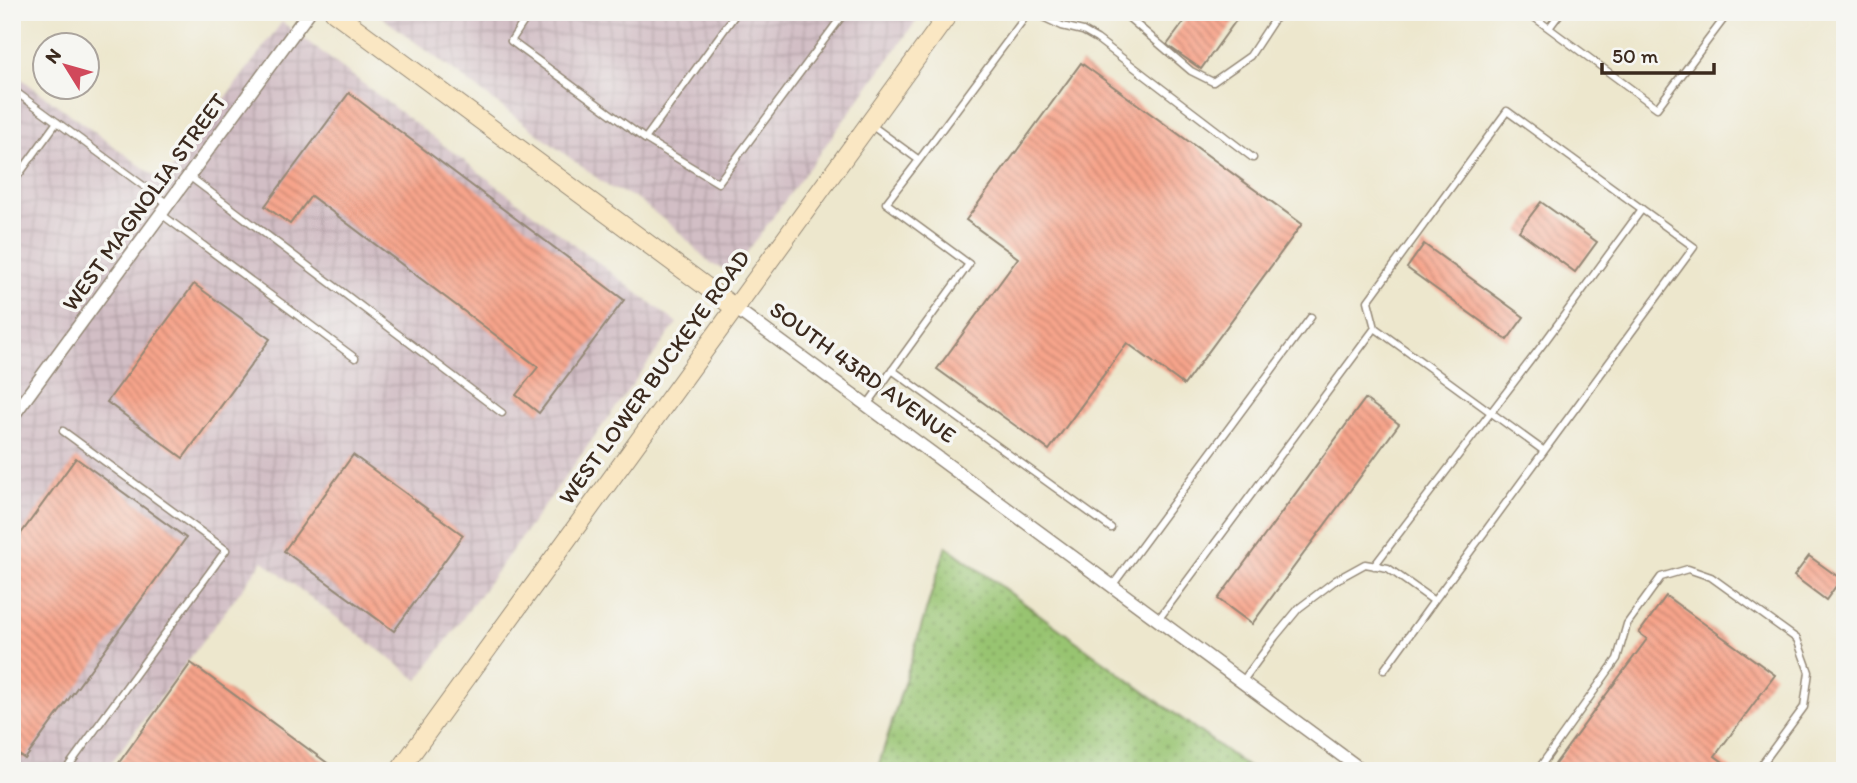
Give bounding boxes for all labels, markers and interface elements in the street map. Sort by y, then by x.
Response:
north arrow [32,32,102,102]
scale bar [1602,32,1714,76]
text: 50 m [1612,43,1659,68]
text: N [40,44,66,68]
street label: WEST MAGNOLIA STREET [56,88,232,316]
street label: WEST LOWER BUCKEYE ROAD [552,244,756,510]
street label: SOUTH 43RD AVENUE [764,295,962,449]

